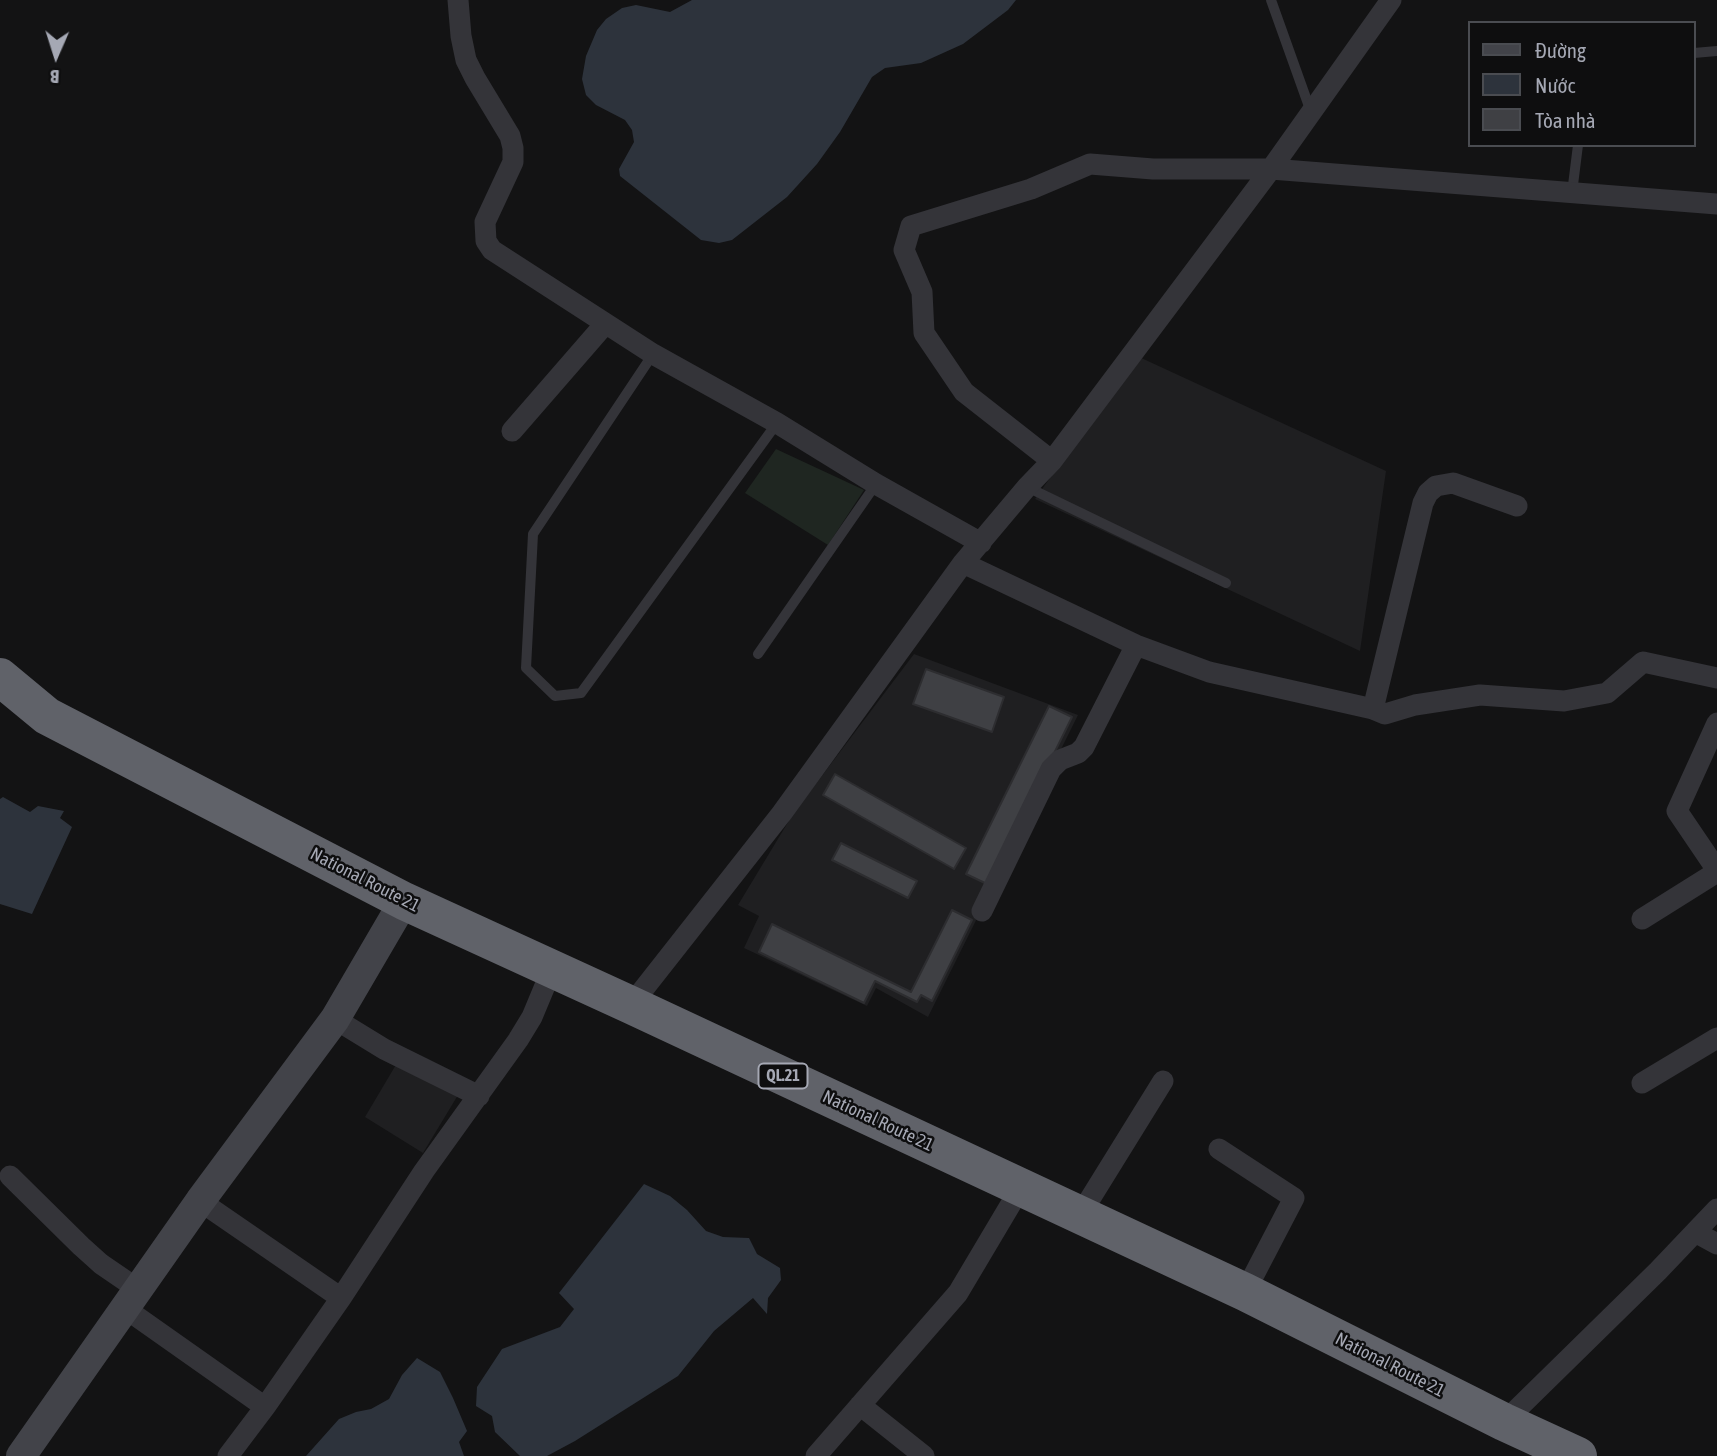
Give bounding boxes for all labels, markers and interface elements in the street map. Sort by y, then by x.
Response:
north arrow [21,21,91,91]
legend [1468,21,1696,147]
text: Đường [1535,38,1586,62]
text: B [50,66,60,88]
text: Nước [1535,73,1575,97]
text: Tòa nhà [1535,108,1596,132]
street label: National Route 21 [307,843,423,917]
road number: QL.21 [758,1064,808,1088]
street label: National Route 21 [819,1086,937,1156]
street label: National Route 21 [1332,1328,1448,1402]

